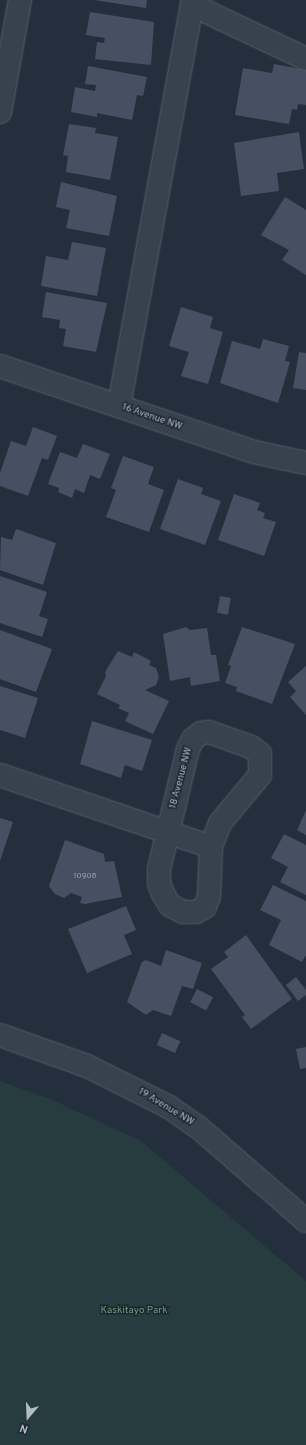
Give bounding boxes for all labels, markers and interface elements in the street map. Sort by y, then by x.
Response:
street label: 16 Avenue NW [120,401,184,433]
street label: 18 Avenue NW [167,746,195,810]
house number: 10908 [74,872,96,882]
street label: 19 Avenue NW [136,1086,196,1128]
park label: Kaskitayo Park [101,1305,167,1317]
north arrow [8,1397,48,1437]
text: N [18,1420,30,1436]

